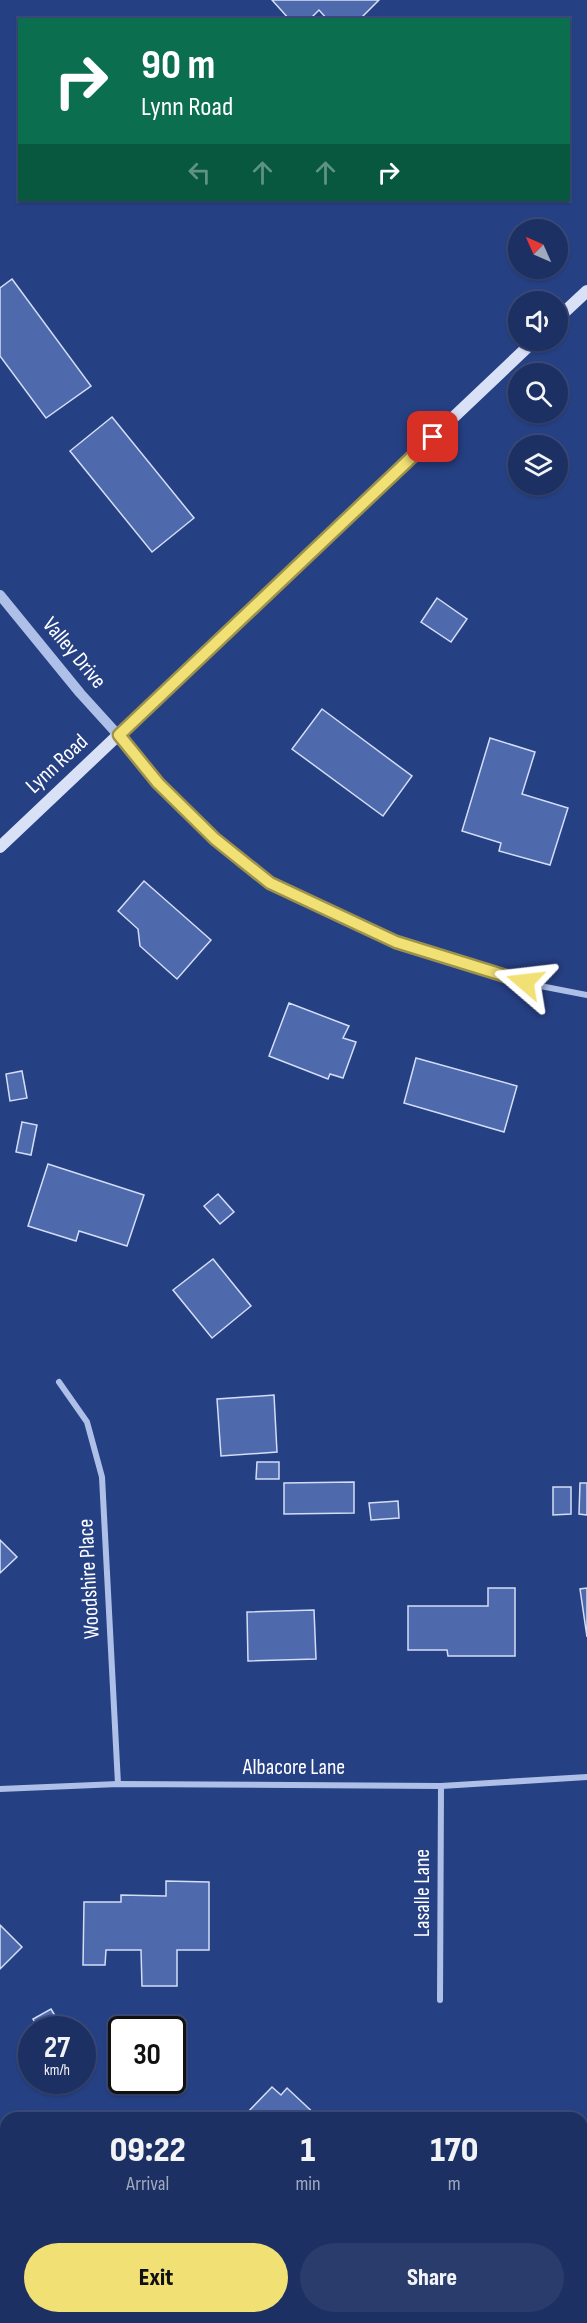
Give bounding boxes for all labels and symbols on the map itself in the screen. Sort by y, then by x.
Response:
north arrow [508,219,568,279]
pin [407,411,458,462]
street label: Valley Drive [36,612,112,694]
street label: Lynn Road [20,729,94,799]
position arrow [493,950,557,1014]
street label: Woodshire Place [72,1518,106,1640]
street label: Albacore Lane [242,1754,345,1781]
street label: Lasalle Lane [409,1849,436,1937]
speed limit sign: 30 [108,2016,186,2094]

